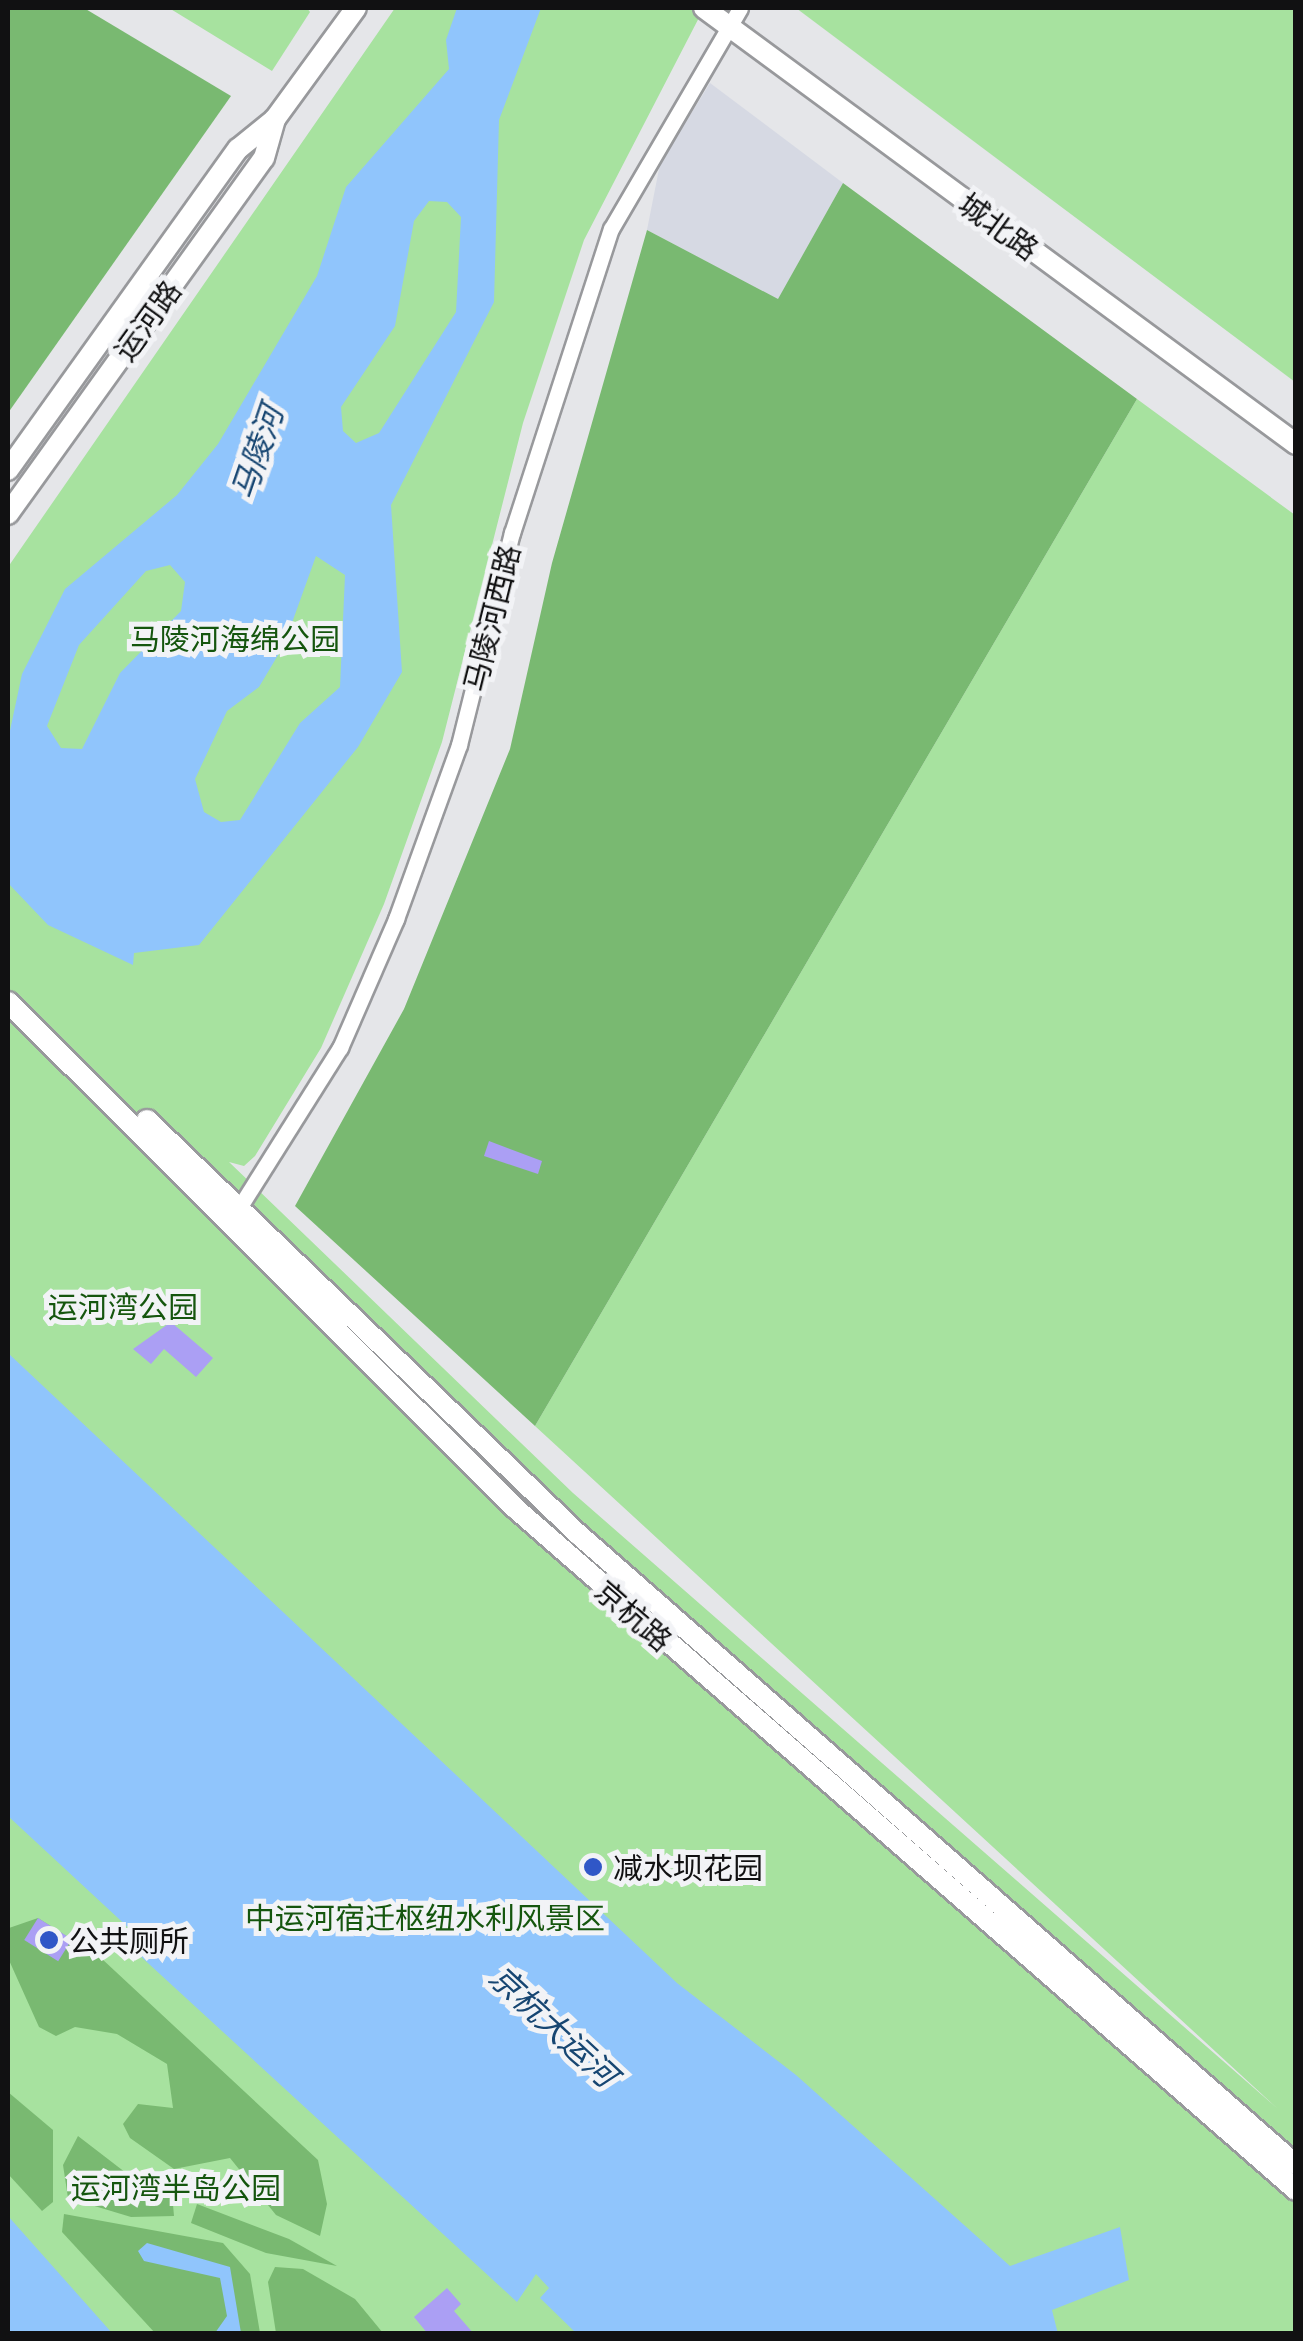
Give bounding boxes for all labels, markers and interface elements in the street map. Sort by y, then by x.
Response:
street label: 城北路 [952,185,1046,267]
street label: 运河路 [106,273,188,367]
water label: 马陵河 [222,400,290,504]
street label: 马陵河西路 [455,541,527,695]
park label: 马陵河海绵公园 [130,620,340,656]
park label: 运河湾公园 [48,1288,198,1324]
street label: 京杭路 [588,1572,680,1658]
place label: 减水坝花园 [613,1849,763,1885]
marker: 减水坝花园 [582,1856,604,1878]
park label: 中运河宿迁枢纽水利风景区 [245,1899,605,1935]
place label: 公共厕所 [69,1922,189,1958]
marker: 公共厕所 [38,1929,60,1951]
water label: 京杭大运河 [482,1956,626,2094]
park label: 运河湾半岛公园 [71,2169,281,2205]

